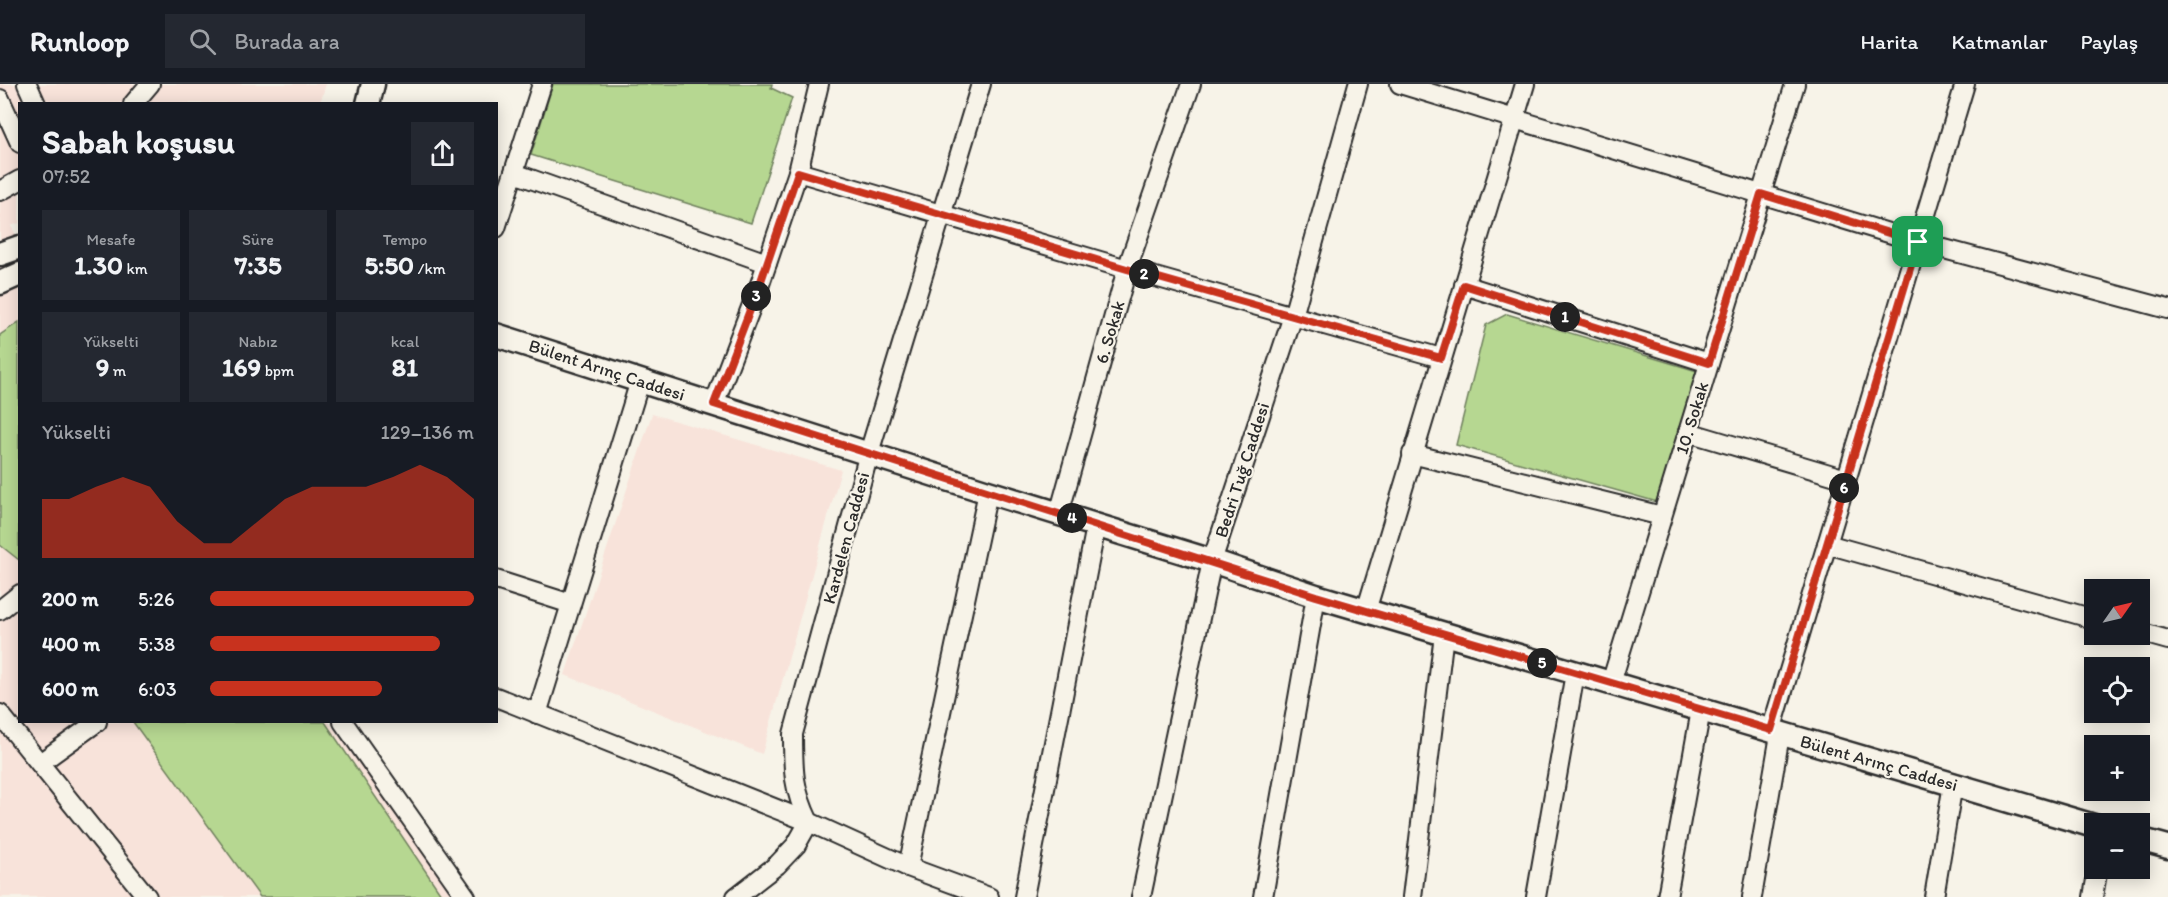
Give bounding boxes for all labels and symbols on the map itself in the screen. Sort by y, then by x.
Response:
pin [1892,216,1943,267]
pin: 2 [1129,259,1159,289]
pin: 3 [741,281,771,311]
street label: 6. Sokak [1091,298,1129,366]
pin: 1 [1550,302,1580,332]
street label: Bülent Arınç Caddesi [526,334,688,406]
street label: 10. Sokak [1671,379,1713,457]
street label: Bedri Tuğ Caddesi [1210,400,1274,540]
street label: Kardelen Caddesi [818,470,874,606]
pin: 6 [1829,473,1859,503]
pin: 4 [1057,503,1087,533]
north arrow [2084,579,2150,645]
pin: 5 [1527,648,1557,678]
street label: Bülent Arınç Caddesi [1798,730,1960,796]

